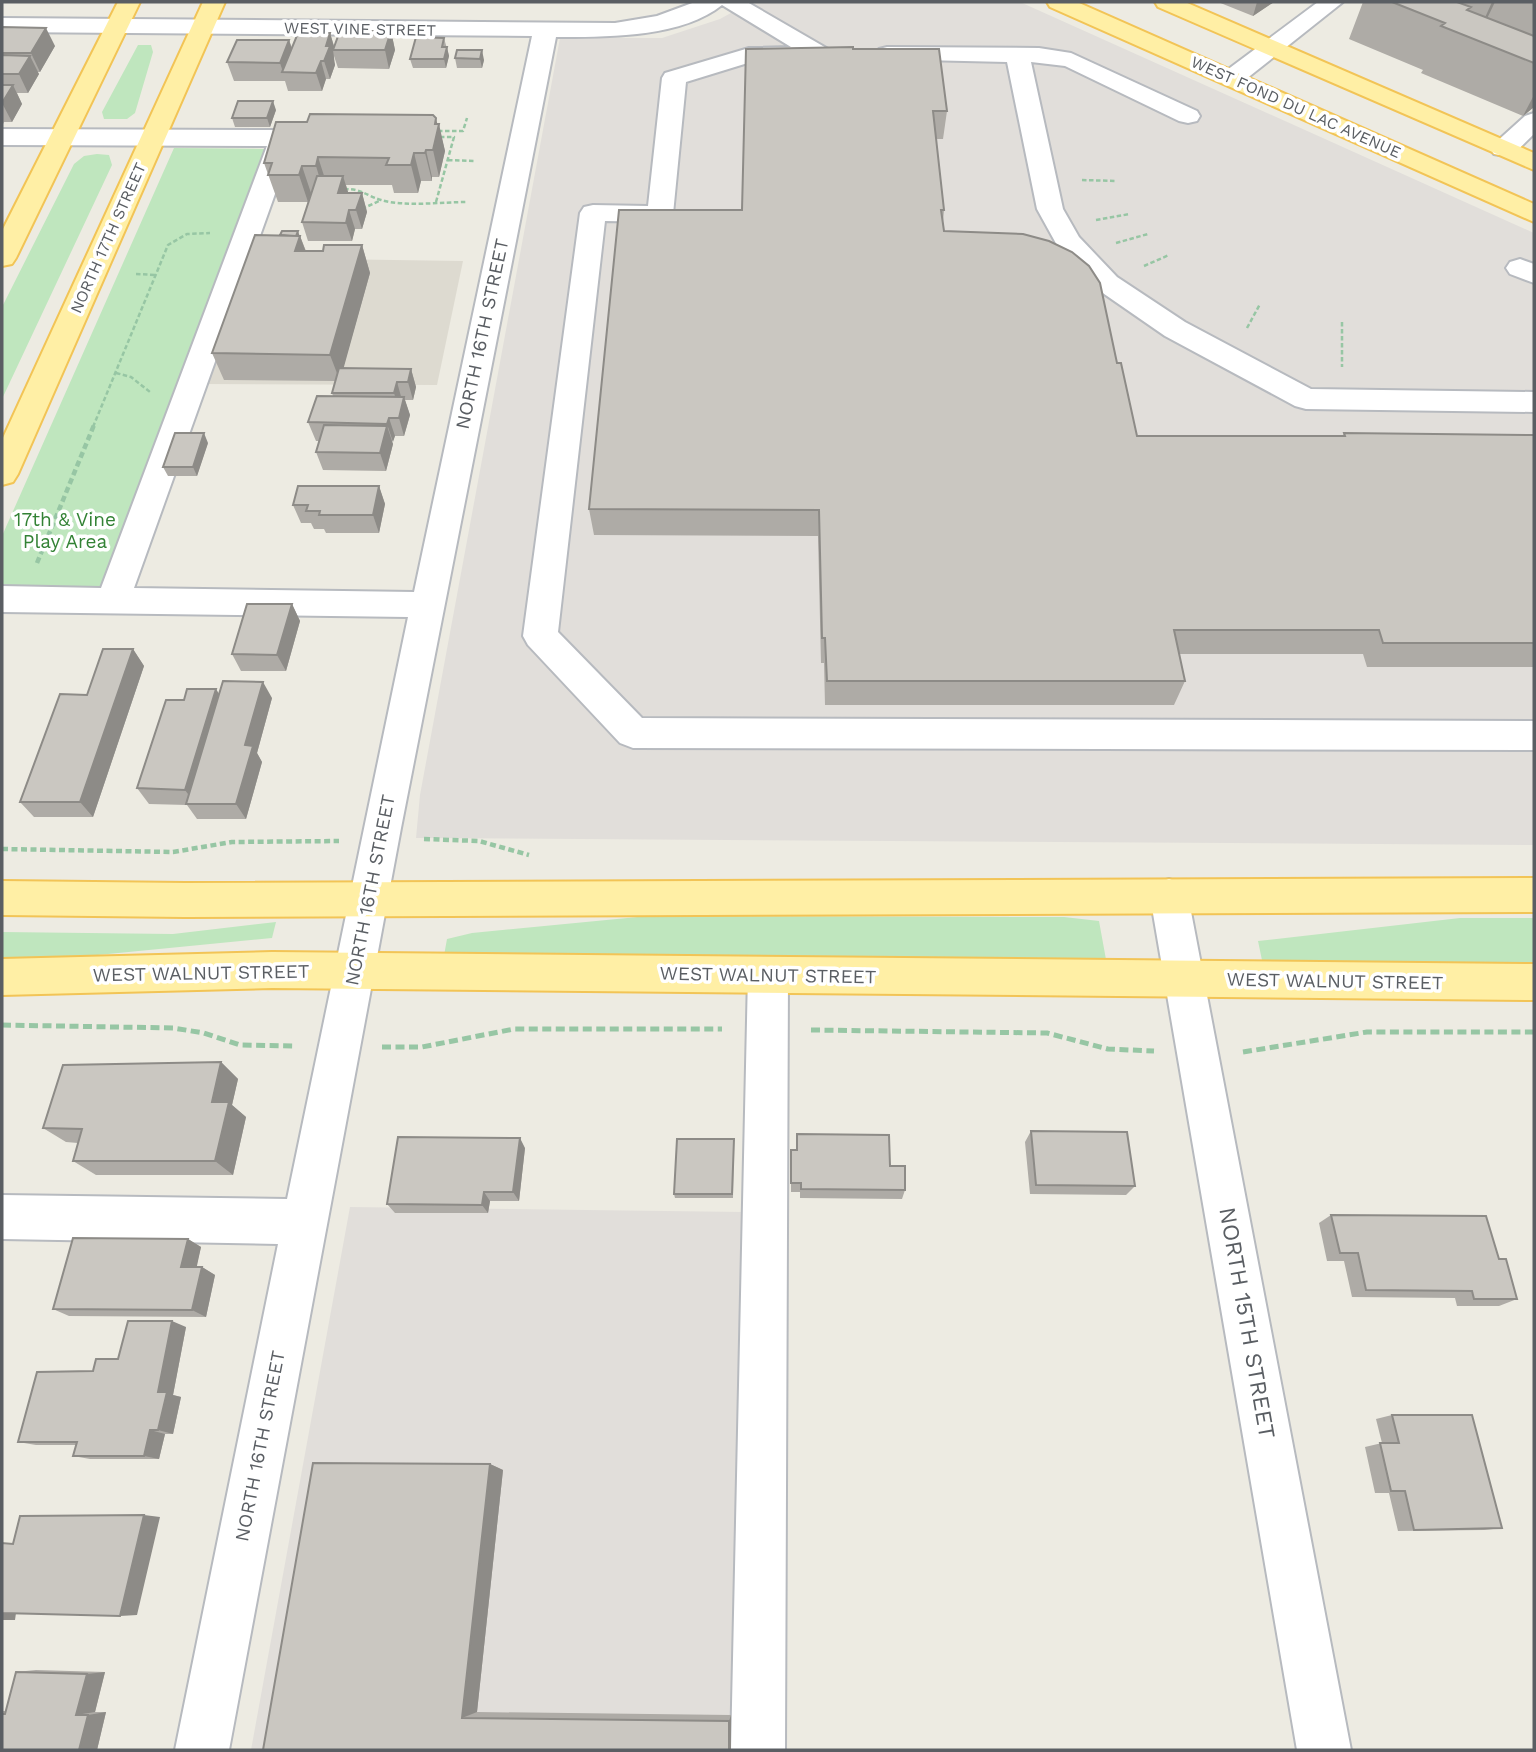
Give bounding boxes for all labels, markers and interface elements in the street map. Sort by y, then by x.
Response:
street label: WEST VINE STREET [284,18,437,40]
street label: WEST FOND DU LAC AVENUE [1188,52,1404,162]
street label: NORTH 17TH STREET [66,159,150,316]
street label: NORTH 16TH STREET [451,237,513,431]
park label: 17th & Vine Play Area [14,508,116,553]
street label: NORTH 16TH STREET [340,792,400,988]
street label: WEST WALNUT STREET [92,960,310,986]
street label: WEST WALNUT STREET [659,962,877,988]
street label: WEST WALNUT STREET [1226,968,1444,994]
street label: NORTH 15TH STREET [1213,1205,1281,1441]
street label: NORTH 16TH STREET [230,1348,290,1544]

